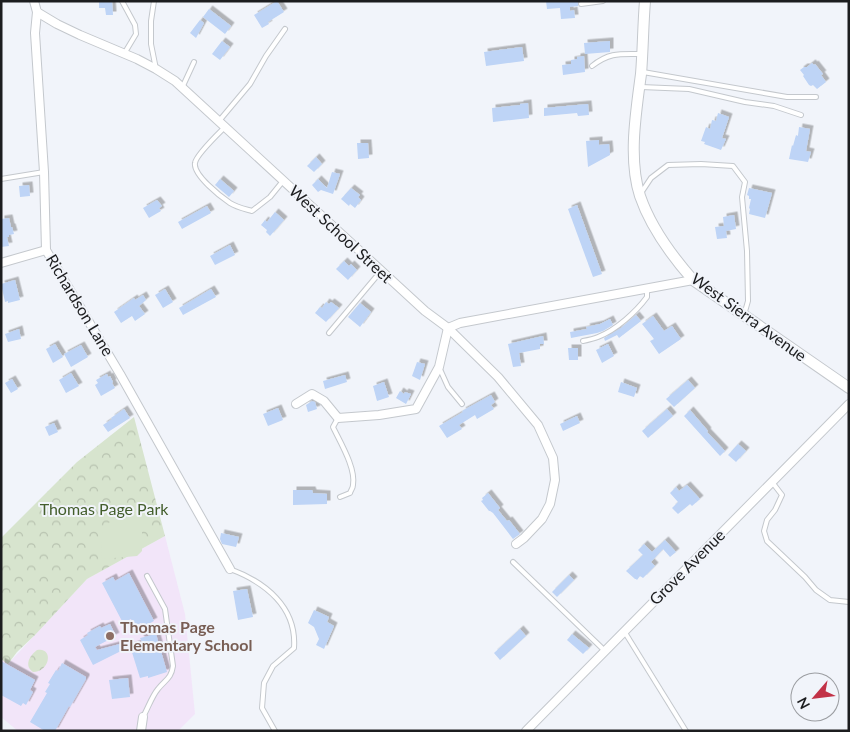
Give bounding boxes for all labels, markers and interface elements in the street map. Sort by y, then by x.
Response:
street label: West School Street [286,181,397,287]
street label: Richardson Lane [43,250,118,359]
street label: West Sierra Avenue [688,268,811,365]
park label: Thomas Page Park [40,499,169,518]
street label: Grove Avenue [645,525,728,608]
place label: Thomas Page Elementary School [120,617,252,654]
marker: Thomas Page Elementary School [104,630,116,642]
north arrow [790,672,840,722]
text: N [793,695,813,712]

